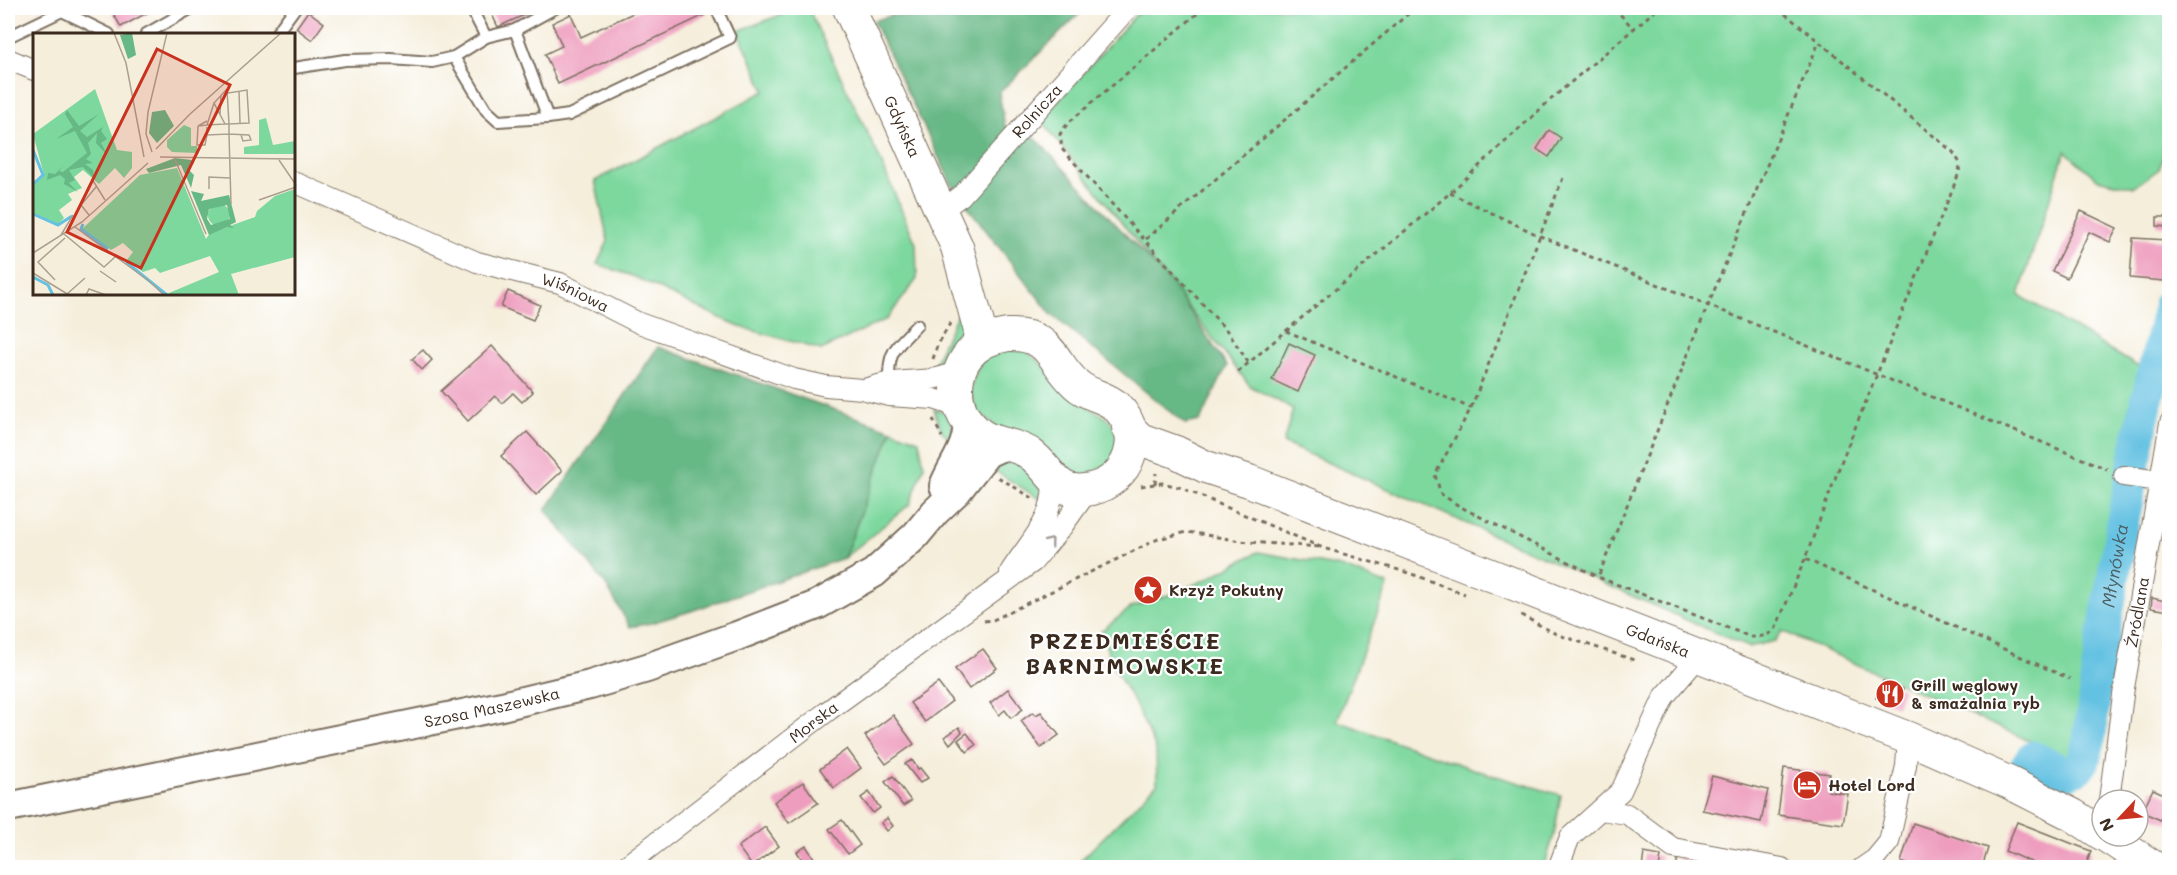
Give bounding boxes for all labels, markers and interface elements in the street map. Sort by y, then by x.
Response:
inset map [33,33,296,296]
street label: Rolnicza [1007,79,1066,142]
street label: Gdyńska [880,92,926,160]
street label: Wiśniowa [540,268,613,316]
water label: Młynówka [2095,522,2133,609]
one-way arrow [1043,538,1054,549]
place icon: Krzyż Pokutny [1132,574,1164,606]
street label: Źródlana [2120,575,2153,649]
place label: Krzyż Pokutny [1169,579,1284,600]
street label: Gdańska [1623,618,1693,662]
district label: PRZEDMIEŚCIE BARNIMOWSKIE [1025,626,1225,680]
place label: Grill węglowy & smażalnia ryb [1911,674,2040,713]
restaurant icon: Grill węglowy & smażalnia ryb [1874,678,1906,710]
street label: Szosa Maszewska [422,682,562,732]
street label: Morska [784,696,842,747]
hotel icon: Hotel Lord [1791,769,1823,801]
place label: Hotel Lord [1828,774,1915,795]
north arrow [2090,788,2150,848]
text: N [2094,815,2118,835]

